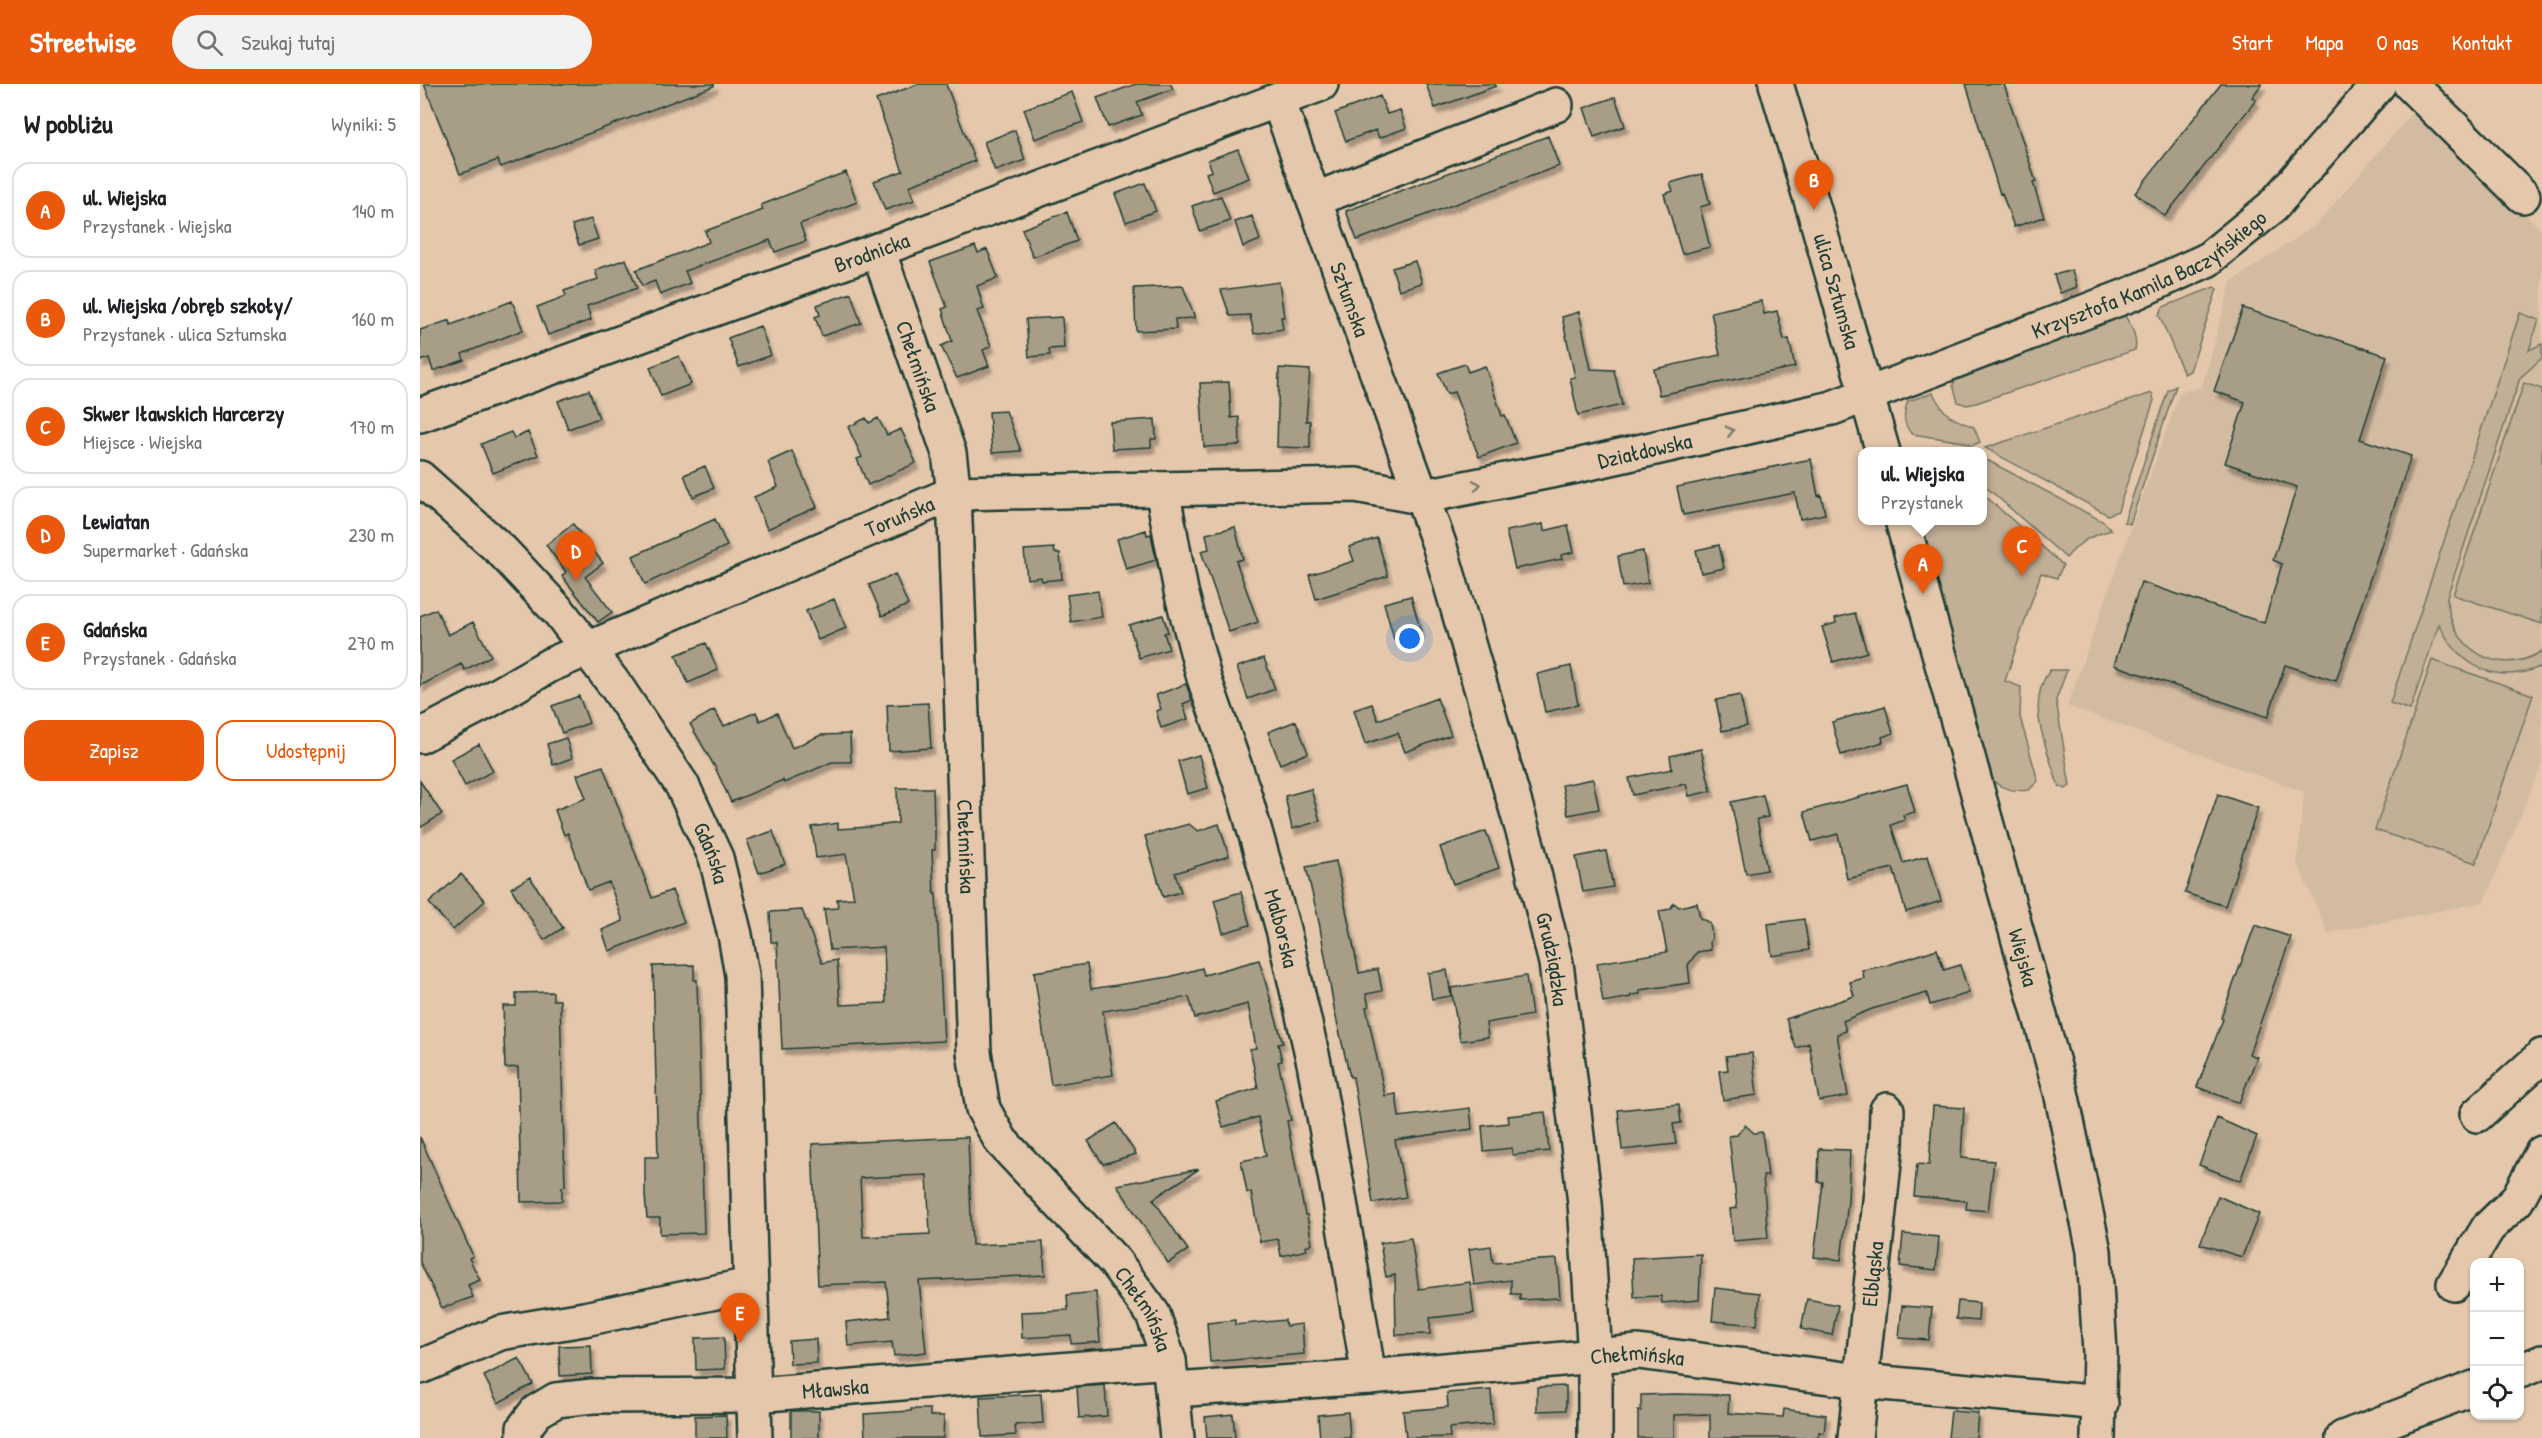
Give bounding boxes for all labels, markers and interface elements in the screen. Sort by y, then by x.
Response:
search box [172,15,592,69]
text: Streetwise [30,23,136,61]
icon: search [193,26,226,59]
text: Szukaj tutaj [241,27,335,57]
text: Start [2232,28,2272,57]
text: Mapa [2305,28,2343,57]
text: O nas [2376,28,2419,57]
text: Kontakt [2452,28,2512,57]
text: W pobliżu [24,106,113,141]
text: Wyniki: 5 [331,110,396,137]
pin: B [1794,160,1834,210]
text: ul. Wiejska [83,182,166,212]
text: A [41,197,50,224]
text: 140 m [352,197,394,224]
street label: Krzysztofa Kamila Baczyńskiego [2027,203,2273,346]
text: Przystanek · Wiejska [83,212,232,239]
street label: Brodnicka [830,224,914,280]
street label: ulica Sztumska [1806,230,1868,353]
street label: Sztumska [1323,258,1378,341]
text: ul. Wiejska /obręb szkoły/ [83,290,293,320]
text: B [40,305,51,332]
text: 160 m [352,305,394,332]
street label: Chełmińska [889,317,948,416]
text: Przystanek · ulica Sztumska [83,320,286,347]
text: Skwer Iławskich Harcerzy [83,398,284,428]
text: C [40,413,51,440]
text: 170 m [350,413,394,440]
street label: Działdowska [1595,425,1695,476]
one-way arrow [1725,425,1735,438]
text: Miejsce · Wiejska [83,428,202,455]
popup [1858,447,1987,525]
text: ul. Wiejska [1881,458,1964,488]
one-way arrow [1472,479,1482,492]
street label: Toruńska [860,488,939,544]
text: Przystanek [1881,488,1963,515]
text: Lewiatan [83,506,150,536]
text: D [41,521,50,548]
text: 230 m [349,521,394,548]
pin: C [2002,526,2042,576]
pin: D [556,532,596,581]
text: Supermarket · Gdańska [83,536,248,563]
pin: A [1904,544,1942,594]
text: Gdańska [83,614,147,644]
your location [1395,624,1424,653]
text: E [41,629,50,656]
text: 270 m [348,629,394,656]
text: Przystanek · Gdańska [83,644,236,671]
button: Zapisz [24,720,204,781]
button: Udostępnij [216,720,396,781]
street label: Chełmińska [950,799,983,895]
street label: Gdańska [686,817,737,887]
street label: Malborska [1257,885,1307,971]
street label: Grudziądzka [1529,909,1576,1008]
street label: Wiejska [2001,925,2046,990]
street label: Elbląska [1854,1239,1891,1308]
map controls [2470,1258,2524,1420]
button: + [2470,1258,2524,1312]
street label: Chełmińska [1108,1260,1180,1356]
pin: E [720,1294,760,1343]
button: − [2470,1312,2524,1366]
street label: Chełmińska [1589,1337,1687,1373]
button: locate [2470,1366,2524,1420]
street label: Mławska [801,1371,870,1406]

